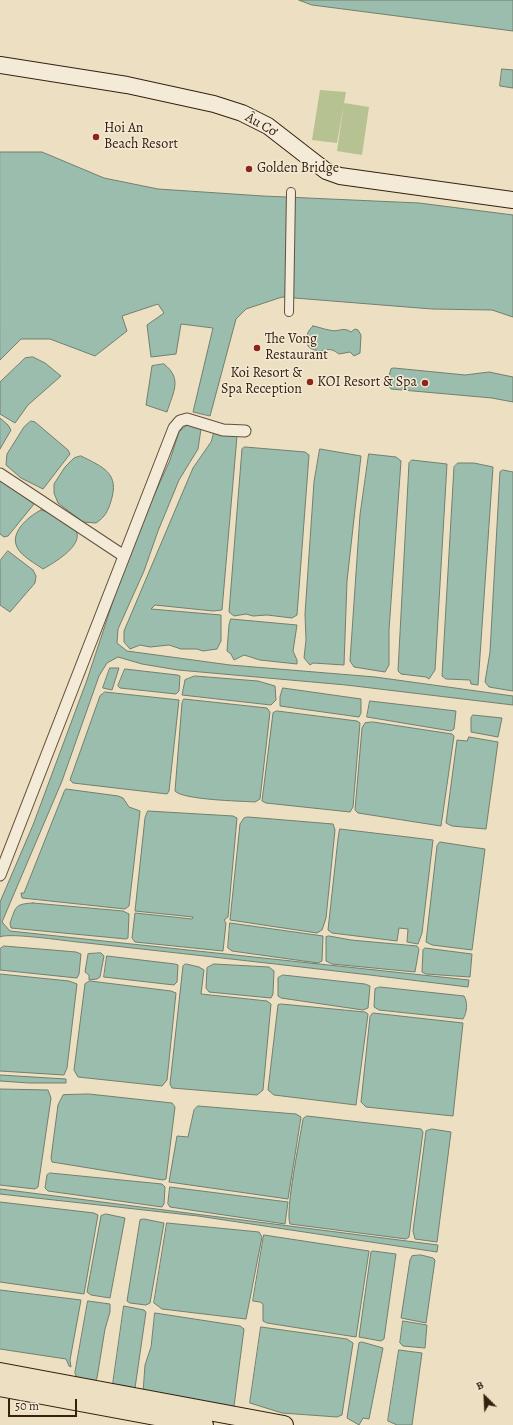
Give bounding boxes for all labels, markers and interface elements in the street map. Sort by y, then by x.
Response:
street label: Âu Cơ [242,109,280,141]
place label: Hoi An Beach Resort [104,121,178,154]
marker: Hoi An Beach Resort [91,132,101,142]
place label: Golden Bridge [257,161,339,177]
marker: Golden Bridge [244,164,254,174]
place label: The Vong Restaurant [265,332,328,364]
marker: The Vong Restaurant [252,343,262,353]
place label: Koi Resort & Spa Reception [221,366,302,398]
place label: KOI Resort & Spa [317,375,417,391]
marker: Koi Resort & Spa Reception [305,377,315,387]
marker: KOI Resort & Spa [420,378,430,388]
north arrow [465,1377,505,1417]
text: B [474,1377,486,1394]
scale bar [10,1391,79,1417]
text: 50 m [15,1398,39,1414]

